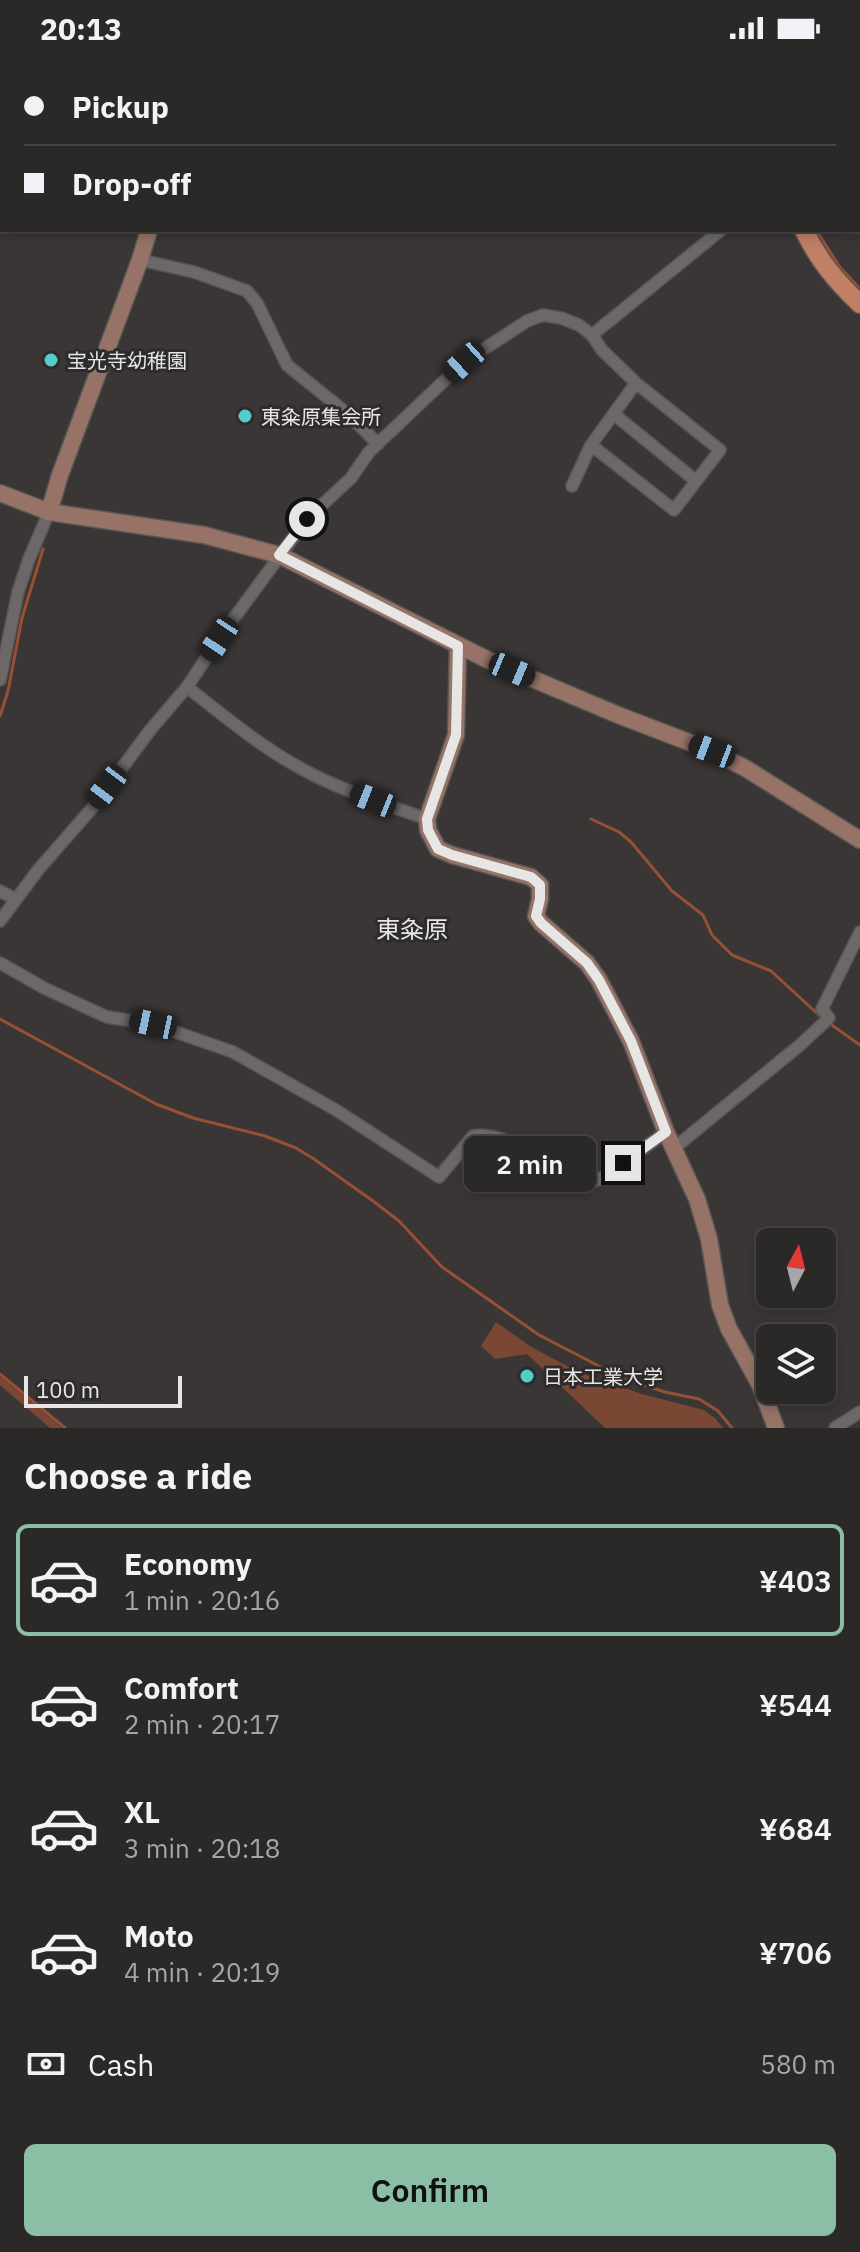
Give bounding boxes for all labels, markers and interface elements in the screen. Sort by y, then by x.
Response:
text: 20:13 [40,9,122,48]
text: Pickup [72,87,169,126]
text: Drop-off [72,164,191,203]
car [438,337,490,387]
place label: 宝光寺幼稚園 [67,347,187,374]
marker: 宝光寺幼稚園 [42,351,60,369]
place label: 東粂原集会所 [261,403,381,430]
marker: 東粂原集会所 [236,407,254,425]
route start [289,501,325,537]
car [196,612,242,666]
car [485,650,539,690]
car [685,731,739,771]
car [83,761,131,813]
car [346,780,400,820]
district label: 東粂原 [376,913,448,945]
car [127,1007,179,1041]
callout: 2 min [463,1135,595,1191]
route end [605,1145,641,1181]
text: 2 min [496,1147,564,1181]
north arrow [756,1228,836,1308]
map controls [756,1228,836,1404]
button: layers [756,1324,836,1404]
place label: 日本工業大学 [543,1363,663,1390]
marker: 日本工業大学 [518,1367,536,1385]
scale bar [24,1372,182,1408]
text: 100 m [36,1375,100,1404]
text: Choose a ride [24,1452,252,1499]
icon: car [28,1544,100,1616]
text: Economy [124,1544,252,1583]
text: ¥403 [759,1561,832,1600]
text: 1 min · 20:16 [124,1583,280,1617]
icon: car [28,1668,100,1740]
text: Comfort [124,1668,239,1707]
text: ¥544 [759,1685,832,1724]
text: 2 min · 20:17 [124,1707,280,1741]
icon: car [28,1792,100,1864]
text: XL [124,1792,160,1831]
text: ¥684 [759,1809,832,1848]
text: 3 min · 20:18 [124,1831,280,1865]
icon: car [28,1916,100,1988]
text: Moto [124,1916,194,1955]
text: ¥706 [759,1933,832,1972]
text: 4 min · 20:19 [124,1955,280,1989]
icon: cash [24,2042,68,2086]
text: Cash [88,2045,154,2084]
text: 580 m [760,2047,836,2081]
button: Confirm [24,2144,836,2236]

